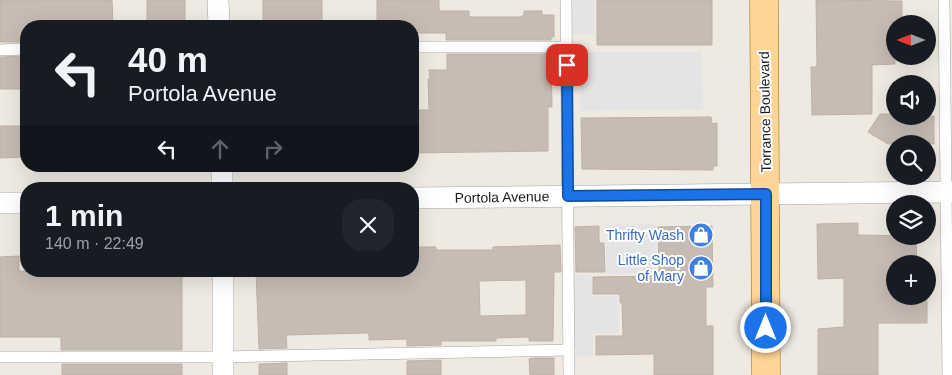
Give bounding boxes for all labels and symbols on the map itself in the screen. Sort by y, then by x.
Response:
north arrow [886,15,936,65]
pin [546,44,588,86]
street label: Torrance Boulevard [756,51,774,173]
street label: Portola Avenue [455,188,550,206]
shop icon: Thrifty Wash [688,222,714,248]
place label: Thrifty Wash [606,227,684,243]
place label: Little Shop of Mary [618,252,684,284]
shop icon: Little Shop of Mary [688,255,714,281]
position arrow [739,301,791,353]

